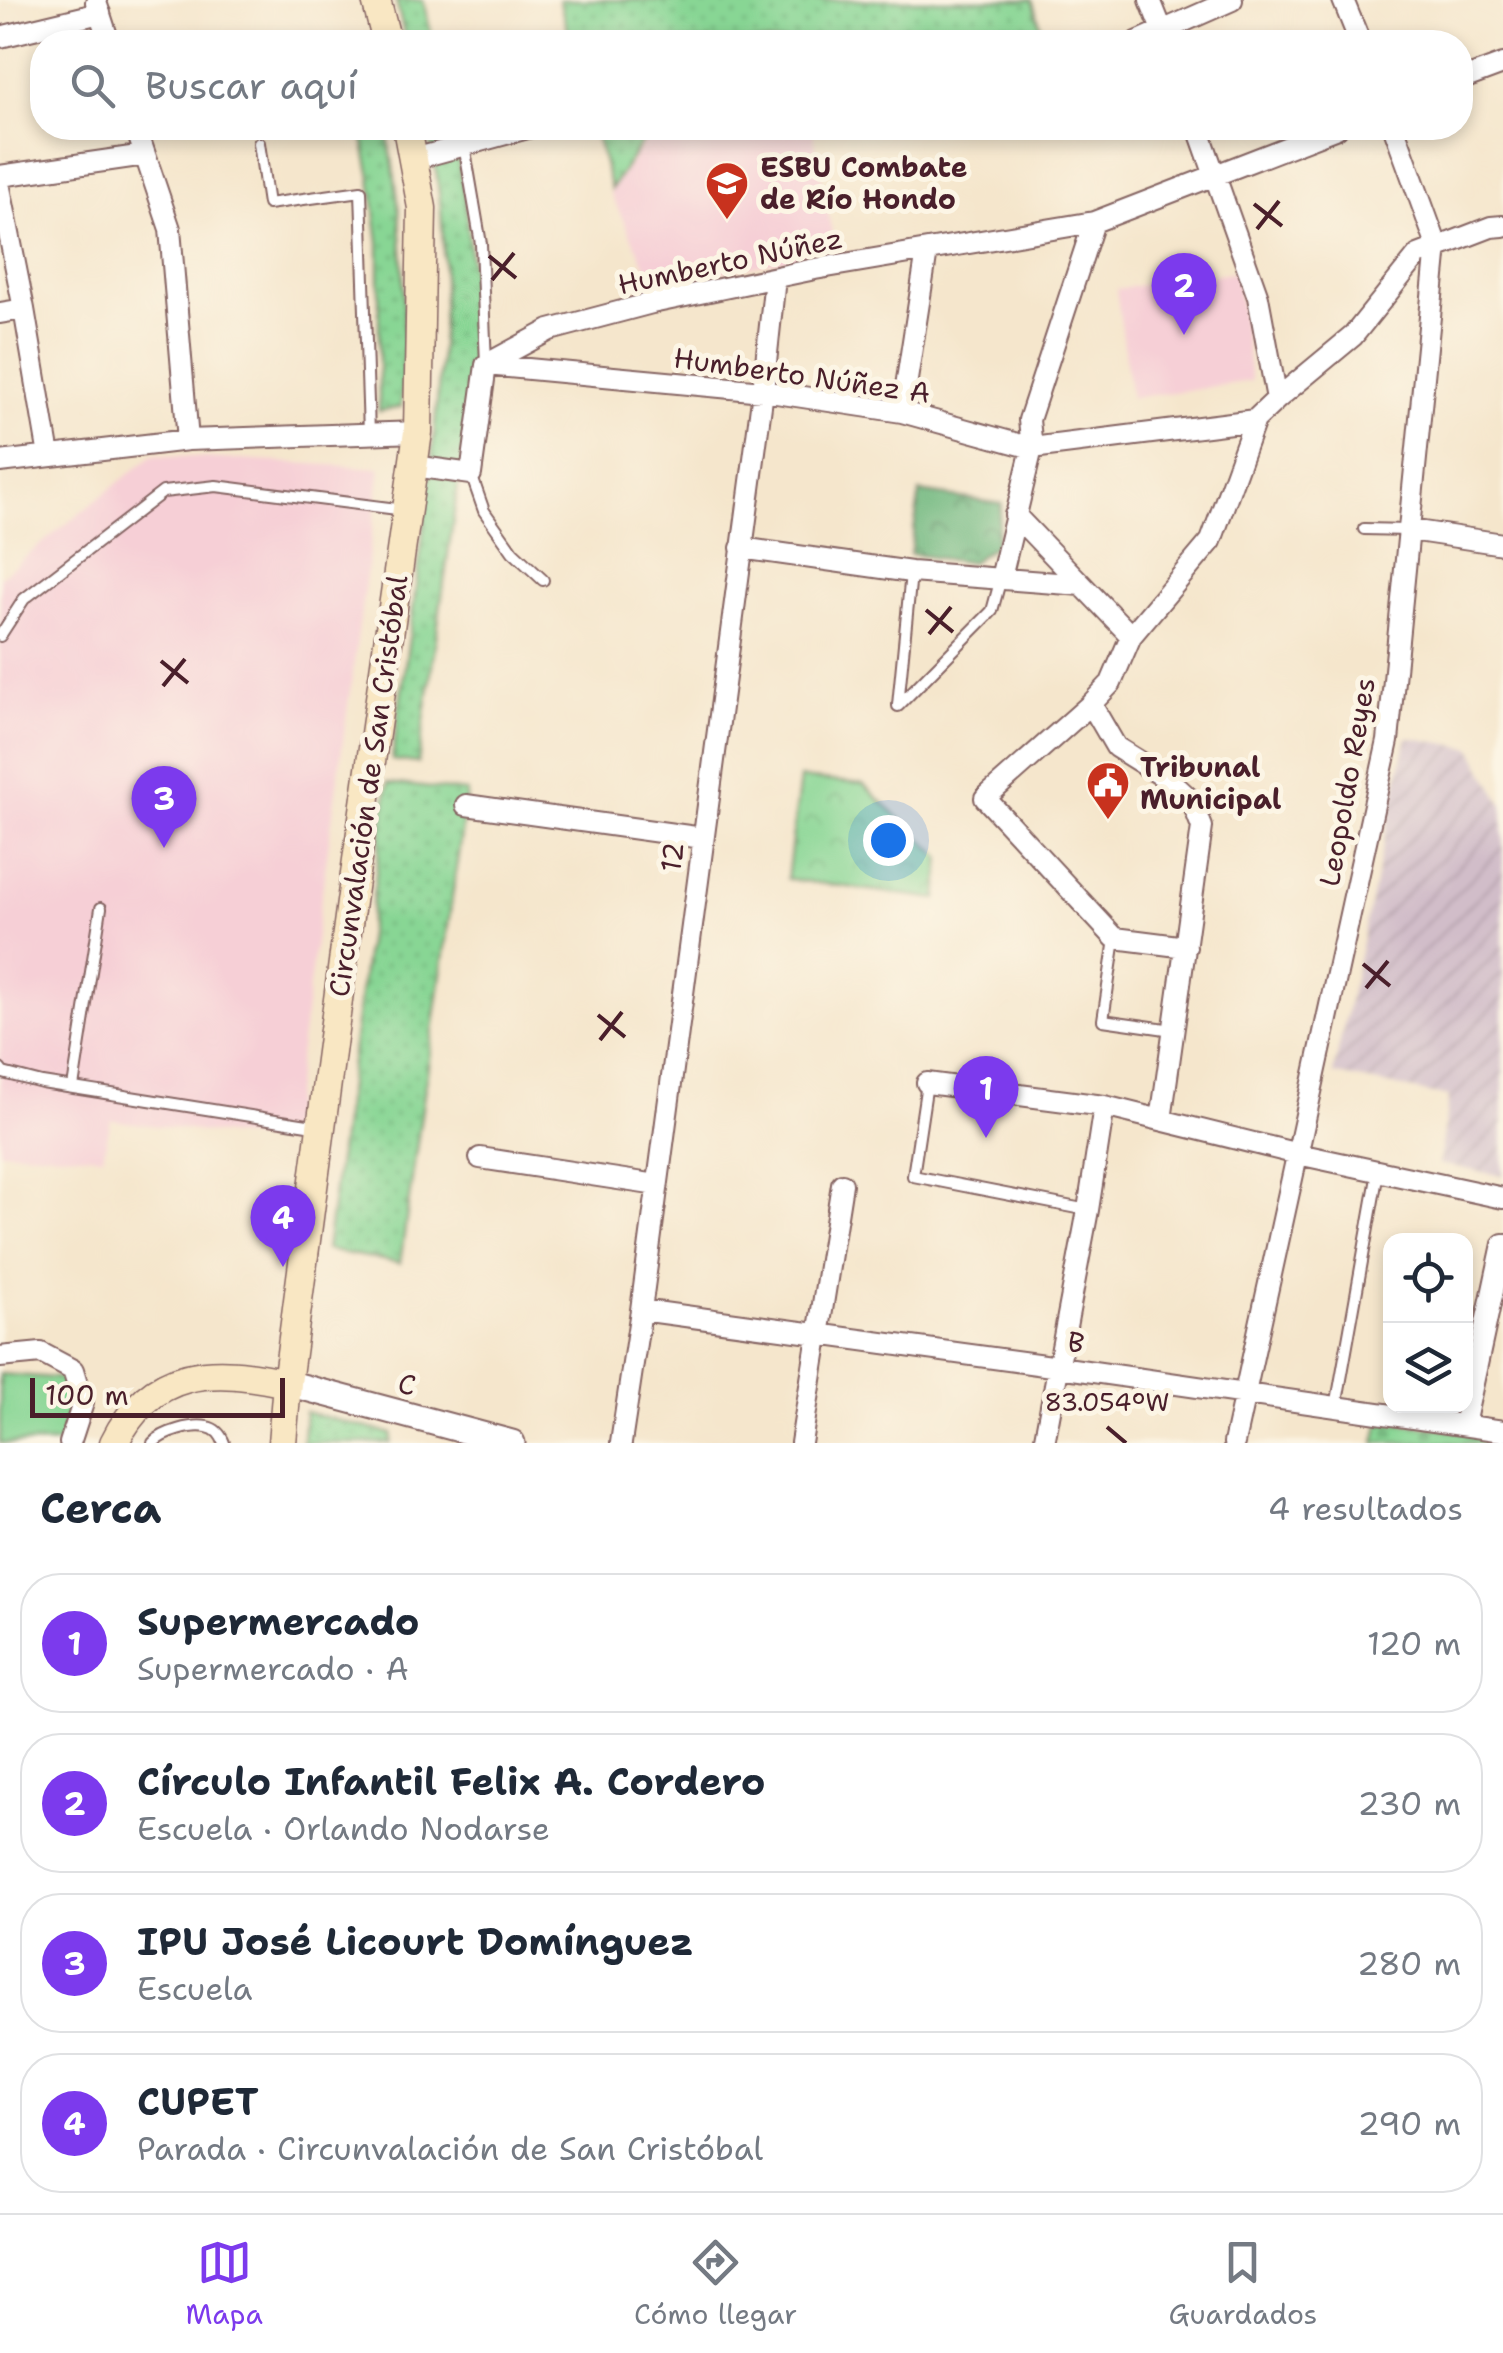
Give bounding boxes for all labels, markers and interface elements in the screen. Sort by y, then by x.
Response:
search box [30,30,1473,140]
icon: search [65,58,120,113]
text: Buscar aquí [145,60,358,111]
place label: ESBU Combate de Río Hondo [760,148,968,218]
school or university icon: ESBU Combate de Río Hondo [704,160,750,221]
street label: Humberto Núñez [614,219,846,303]
pin: 2 [1152,252,1216,335]
street label: Humberto Núñez A [671,338,933,412]
street label: Circunvalación de San Cristóbal [320,572,416,999]
street label: Leopoldo Reyes [1310,675,1384,889]
place label: Tribunal Municipal [1140,748,1282,818]
public building icon: Tribunal Municipal [1085,760,1131,821]
pin: 3 [132,766,196,848]
your location [863,815,914,866]
street label: 12 [651,840,693,874]
pin: 1 [954,1056,1018,1138]
pin: 4 [250,1184,316,1267]
map controls [1383,1233,1473,1413]
button: locate [1383,1233,1473,1323]
street label: B [1065,1322,1087,1362]
button: layers [1383,1323,1473,1413]
street label: C [394,1363,420,1405]
scale bar [30,1373,285,1418]
text: 100 m [45,1376,129,1414]
text: 83.054°W [1045,1385,1169,1419]
text: Cerca [40,1480,161,1536]
text: 4 resultados [1268,1487,1463,1530]
text: Supermercado [137,1596,419,1647]
text: 1 [67,1622,82,1665]
text: 120 m [1367,1622,1461,1665]
text: Supermercado · A [137,1647,409,1690]
text: Círculo Infantil Felix A. Cordero [137,1756,765,1807]
text: 2 [63,1782,86,1825]
text: 230 m [1358,1782,1461,1825]
text: Escuela · Orlando Nodarse [137,1807,550,1850]
text: IPU José Licourt Domínguez [137,1916,694,1967]
text: 3 [63,1942,86,1985]
text: 280 m [1357,1942,1461,1985]
text: Escuela [137,1967,252,2010]
text: CUPET [137,2076,259,2127]
text: 4 [63,2102,86,2145]
text: 290 m [1358,2102,1461,2145]
text: Parada · Circunvalación de San Cristóbal [137,2127,763,2170]
tab: Mapa [186,2235,263,2333]
tab: Cómo llegar [634,2235,797,2333]
tab: Guardados [1168,2235,1317,2333]

